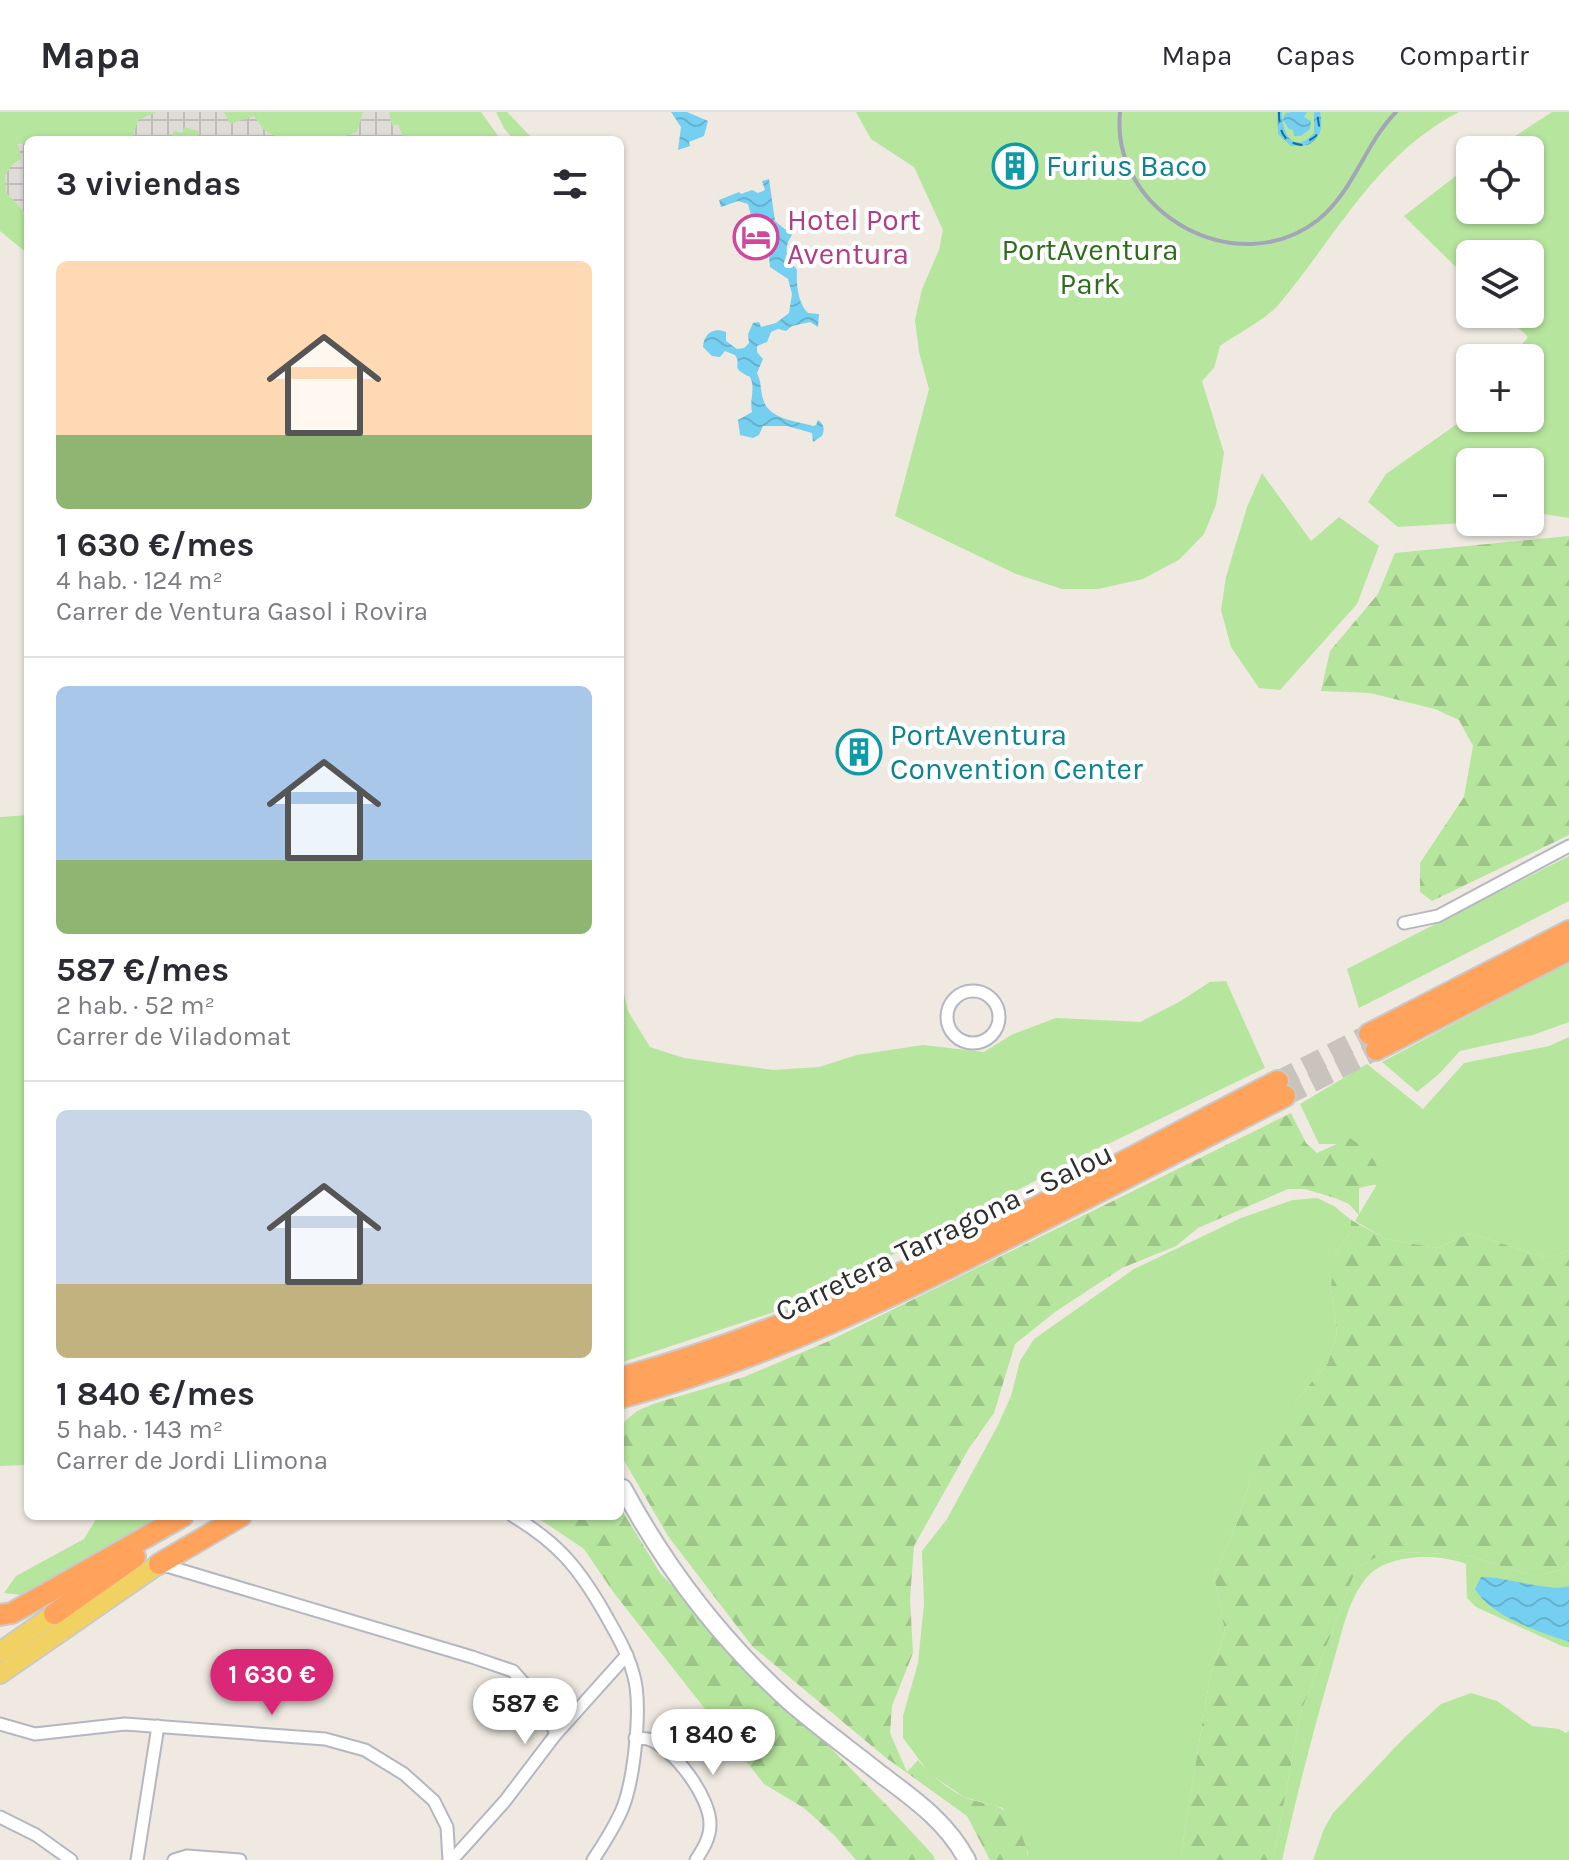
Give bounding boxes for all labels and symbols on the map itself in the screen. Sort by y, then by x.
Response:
building icon: Furius Baco [991,142,1039,190]
place label: Furius Baco [1046,148,1207,184]
place label: Hotel Port Aventura [787,202,921,272]
hotel icon: Hotel Port Aventura [732,213,780,261]
park label: PortAventura Park [1001,232,1179,302]
place label: PortAventura Convention Center [890,717,1143,787]
building icon: PortAventura Convention Center [835,728,883,776]
street label: Carretera Tarragona - Salou [770,1135,1118,1329]
pin: 1 630 € [198,1649,346,1717]
pin: 587 € [469,1678,581,1746]
pin: 1 840 € [639,1709,787,1777]

